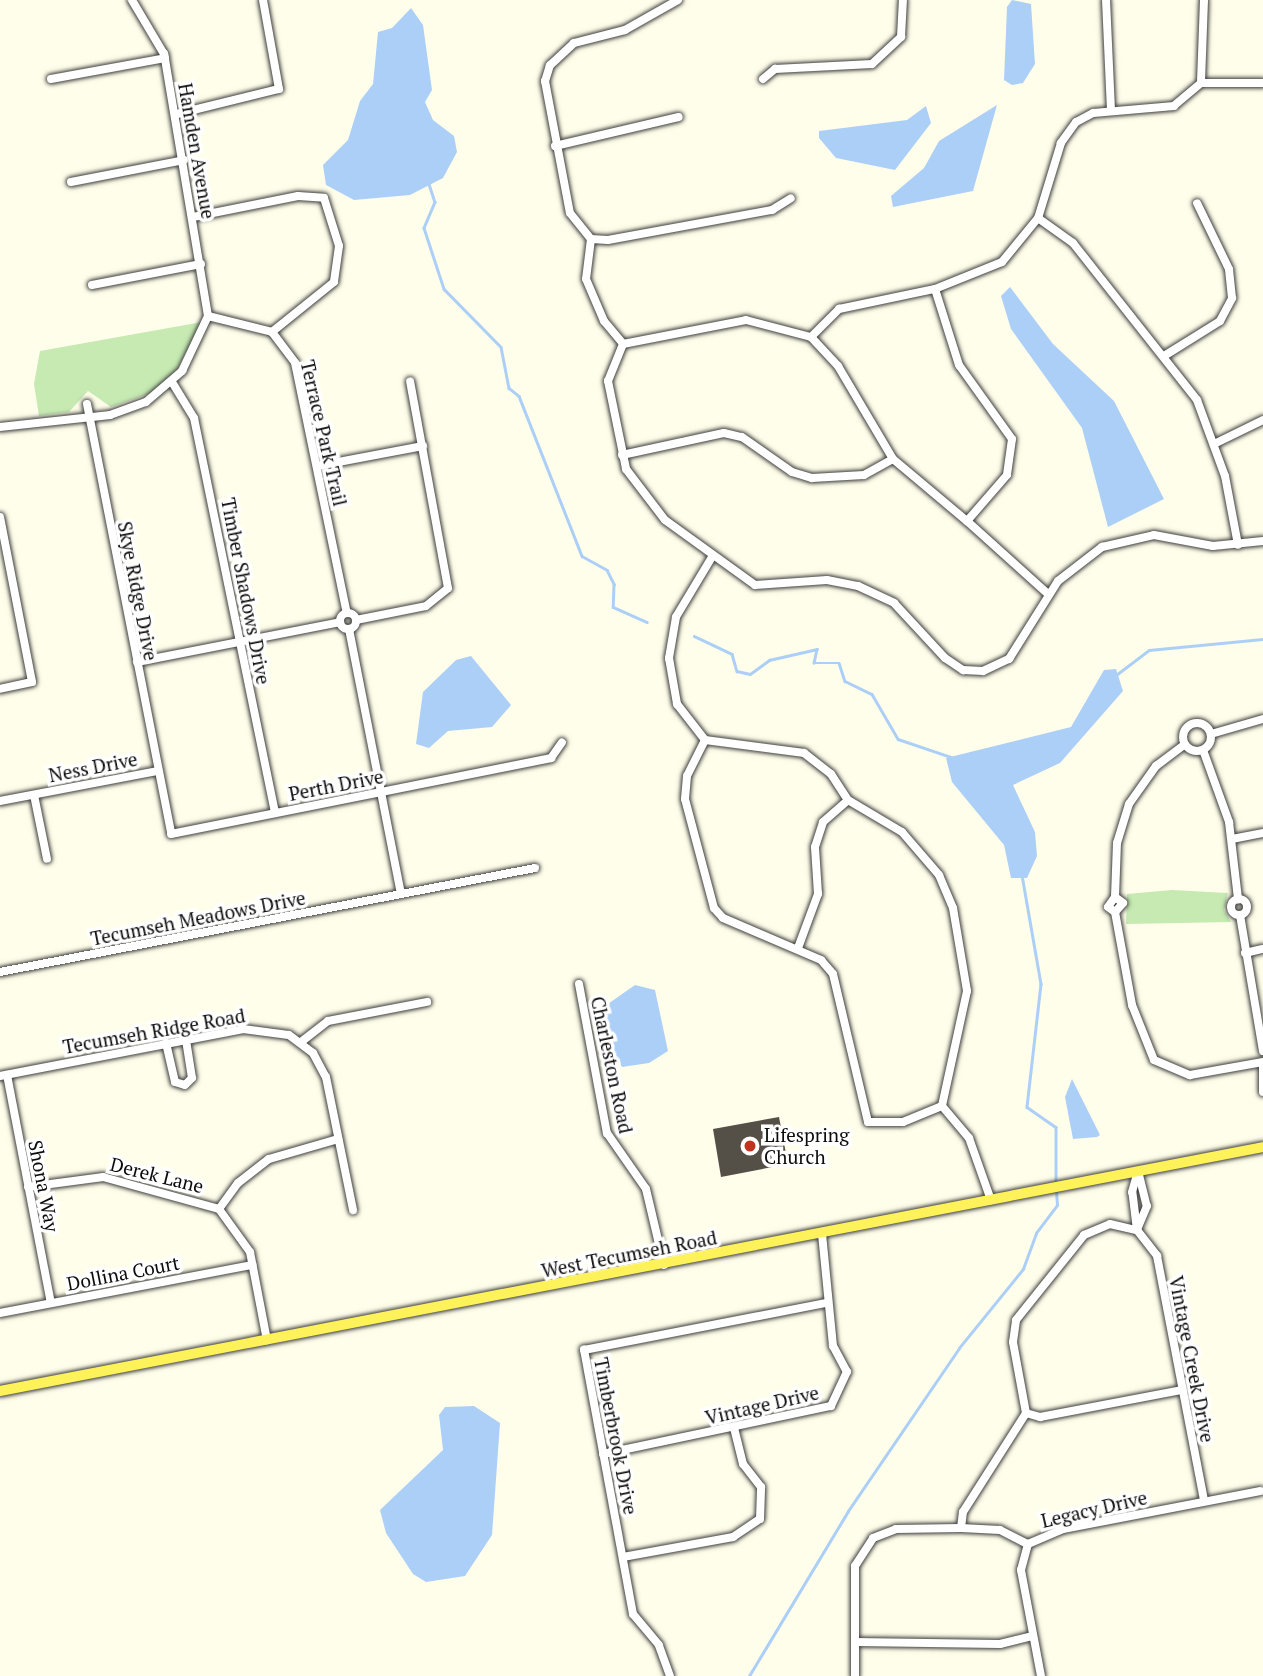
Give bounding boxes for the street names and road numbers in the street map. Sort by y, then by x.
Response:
street label: Hamden Avenue [174,81,220,221]
street label: Terrace Park Trail [296,358,352,508]
street label: Timber Shadows Drive [217,496,275,686]
street label: Skye Ridge Drive [113,519,163,663]
street label: Ness Drive [47,747,139,787]
street label: Perth Drive [287,765,385,805]
street label: Tecumseh Meadows Drive [89,886,307,950]
street label: Charleston Road [586,994,638,1136]
street label: Tecumseh Ridge Road [61,1004,247,1058]
street label: Shona Way [24,1138,64,1234]
street label: Derek Lane [108,1152,206,1198]
street label: West Tecumseh Road [539,1226,719,1282]
street label: Dollina Court [65,1251,181,1295]
street label: Vintage Creek Drive [1165,1274,1219,1444]
street label: Timberbrook Drive [590,1356,642,1516]
street label: Vintage Drive [703,1381,821,1429]
street label: Legacy Drive [1039,1486,1149,1532]

